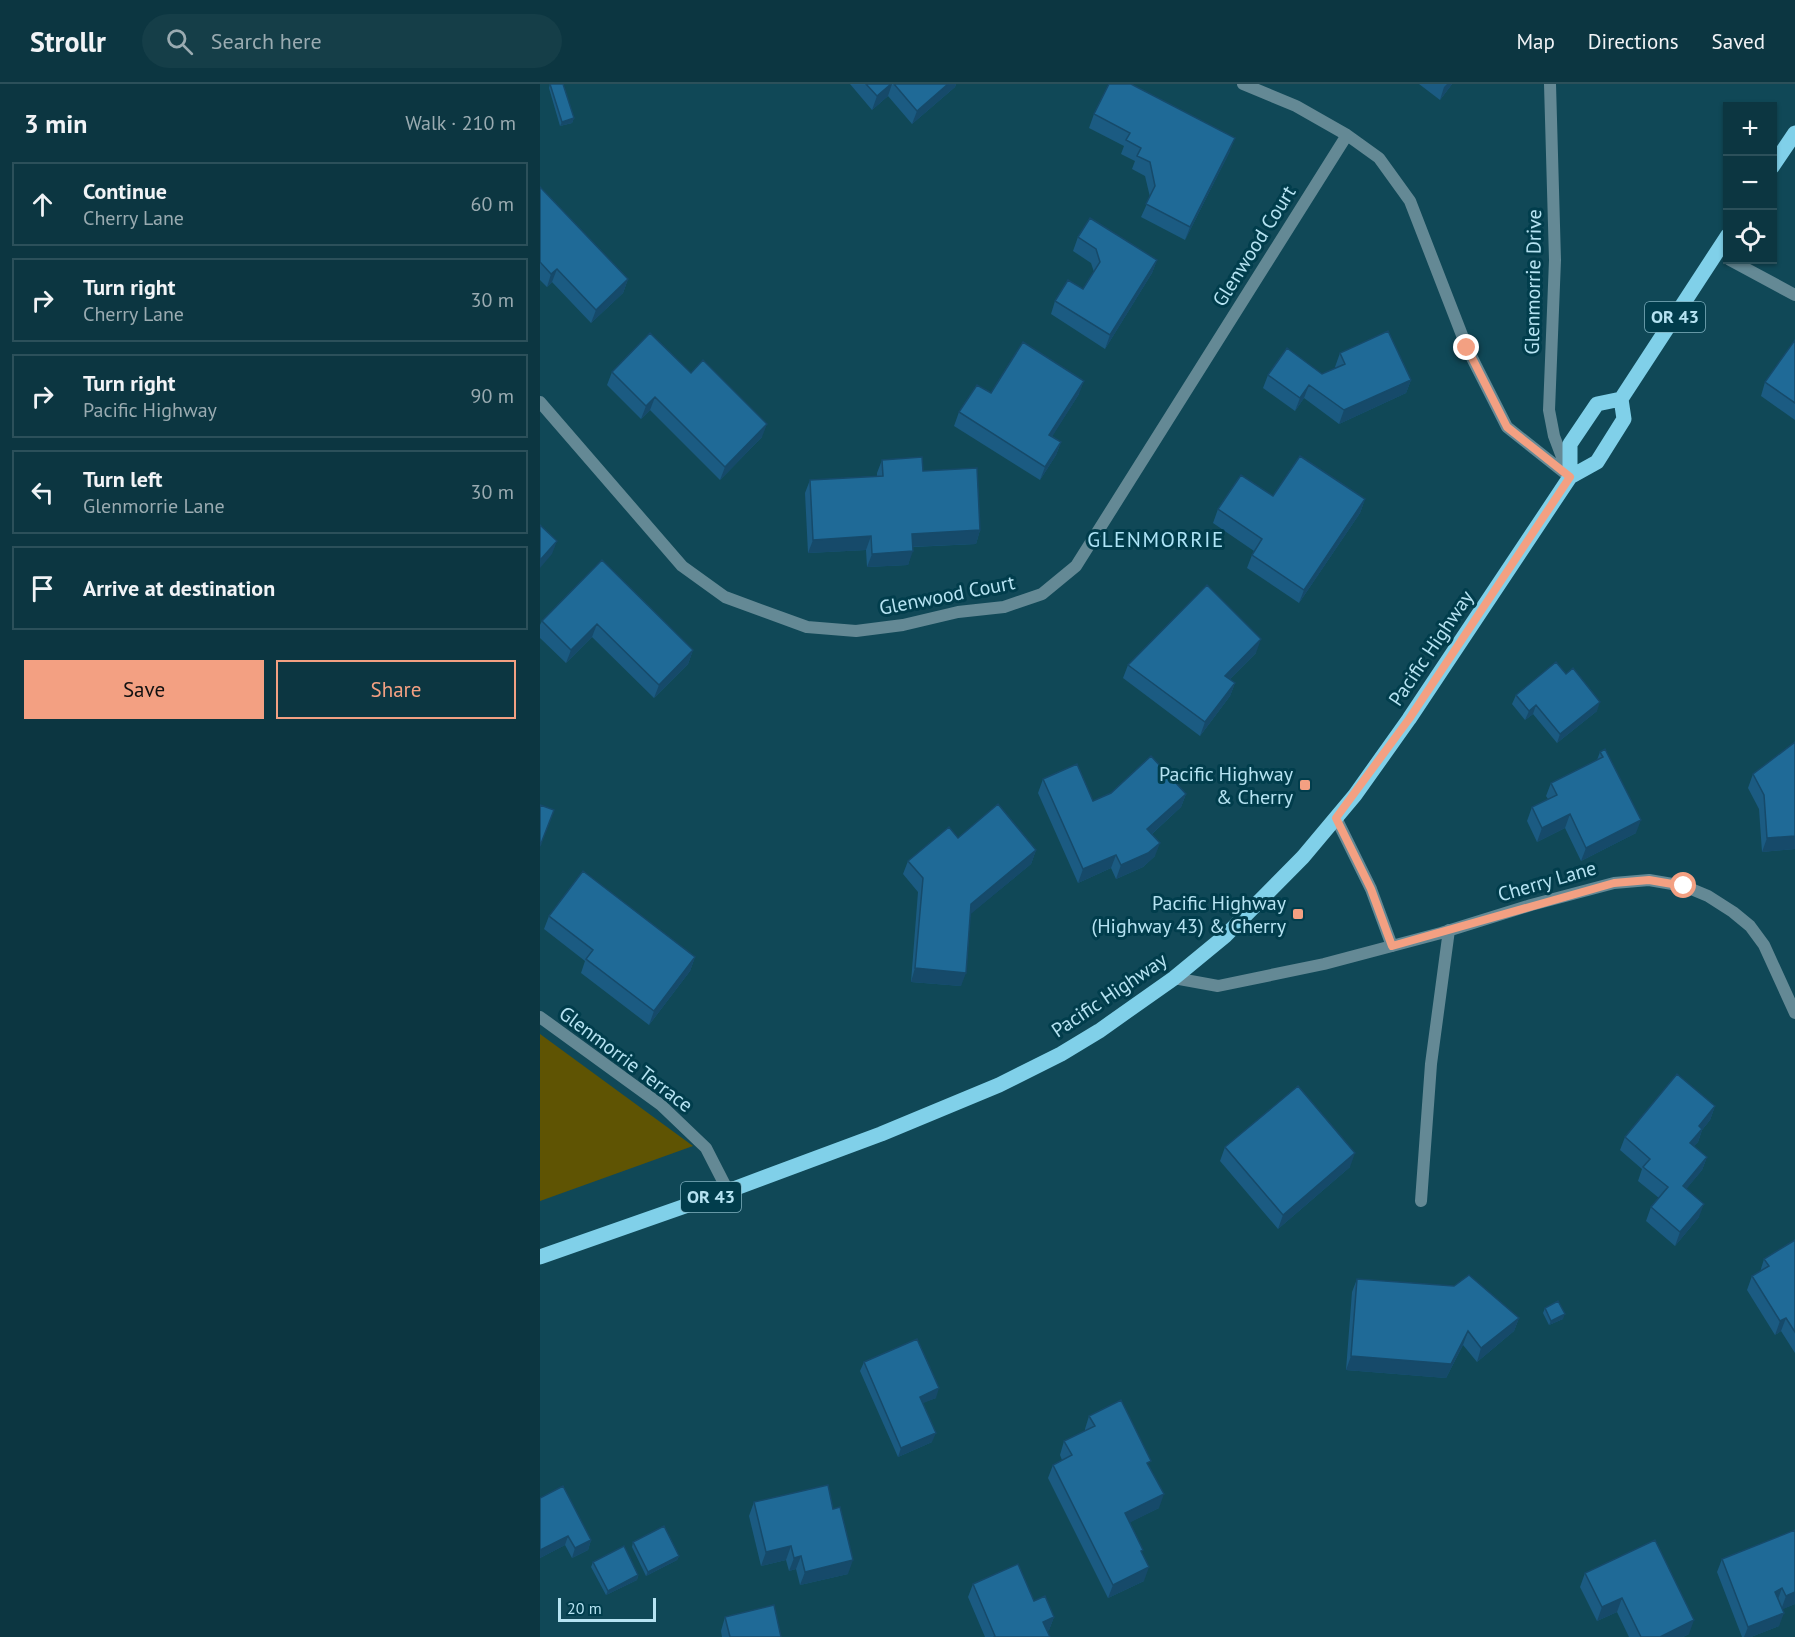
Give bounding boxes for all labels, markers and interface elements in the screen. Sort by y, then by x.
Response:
search box [142,14,562,68]
text: Strollr [30,23,106,60]
icon: search [163,25,196,58]
text: Search here [211,27,322,55]
text: Map [1516,28,1555,55]
text: Directions [1588,28,1679,55]
text: Saved [1712,28,1765,55]
map controls [1723,102,1777,264]
button: + [1723,102,1777,156]
text: 3 min [24,107,87,140]
text: Walk · 210 m [405,110,516,136]
button: − [1723,156,1777,210]
text: Continue [83,177,167,205]
street label: Glenwood Court [1207,181,1302,311]
icon: ahead [26,188,59,221]
text: 60 m [471,191,514,217]
text: Cherry Lane [83,205,184,231]
street label: Glenmorrie Drive [1519,209,1547,355]
button: locate [1723,210,1777,264]
text: Turn right [83,273,175,301]
icon: right [26,284,59,317]
text: 30 m [471,287,514,313]
text: Cherry Lane [83,301,184,327]
road number: OR 43 [1645,302,1705,332]
route end [1453,334,1479,360]
text: Turn right [83,369,175,397]
icon: right [26,380,59,413]
text: 90 m [471,383,514,409]
text: Pacific Highway [83,397,217,423]
text: Turn left [83,465,163,493]
icon: left [26,476,59,509]
text: 30 m [471,479,514,505]
text: Glenmorrie Lane [83,493,225,519]
district label: GLENMORRIE [1087,526,1225,553]
street label: Glenwood Court [877,569,1017,621]
icon: arrive [26,572,59,605]
text: Arrive at destination [83,574,275,602]
street label: Pacific Highway [1383,585,1480,711]
button: Save [24,660,264,719]
button: Share [276,660,516,719]
place label: Pacific Highway & Cherry [1159,761,1294,810]
marker: Pacific Highway & Cherry [1298,778,1312,792]
street label: Cherry Lane [1495,855,1599,907]
route start [1670,872,1696,898]
place label: Pacific Highway (Highway 43) & Cherry [1092,890,1287,939]
marker: Pacific Highway (Highway 43) & Cherry [1291,907,1305,921]
street label: Pacific Highway [1046,946,1172,1043]
street label: Glenmorrie Terrace [554,1000,698,1118]
road number: OR 43 [681,1182,741,1212]
scale bar [558,1595,656,1622]
text: 20 m [567,1598,602,1618]

